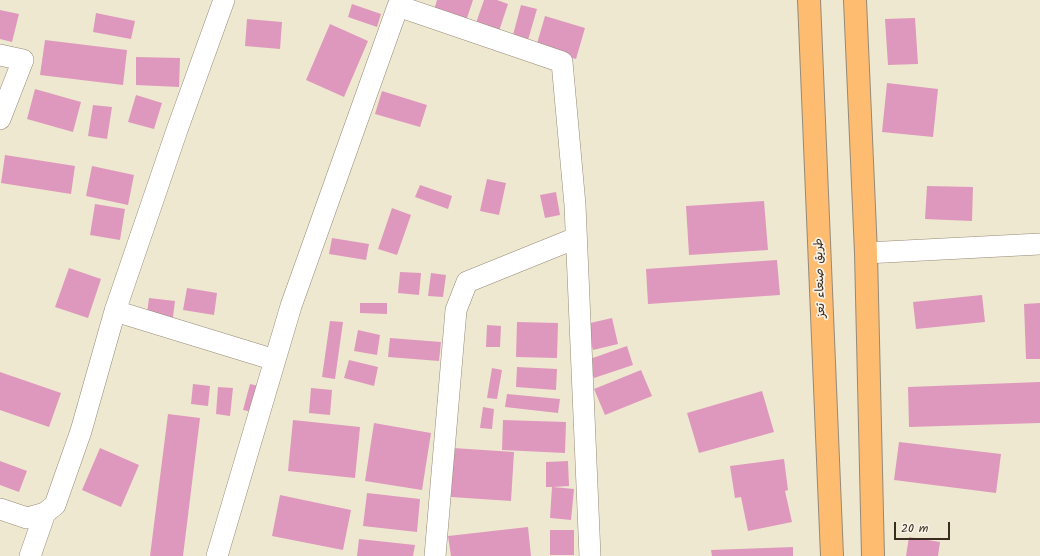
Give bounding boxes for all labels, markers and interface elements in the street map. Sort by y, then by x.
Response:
street label: طريق صنعاء تعز [812,238,830,318]
scale bar [896,514,952,540]
text: 20 m [901,519,928,538]

